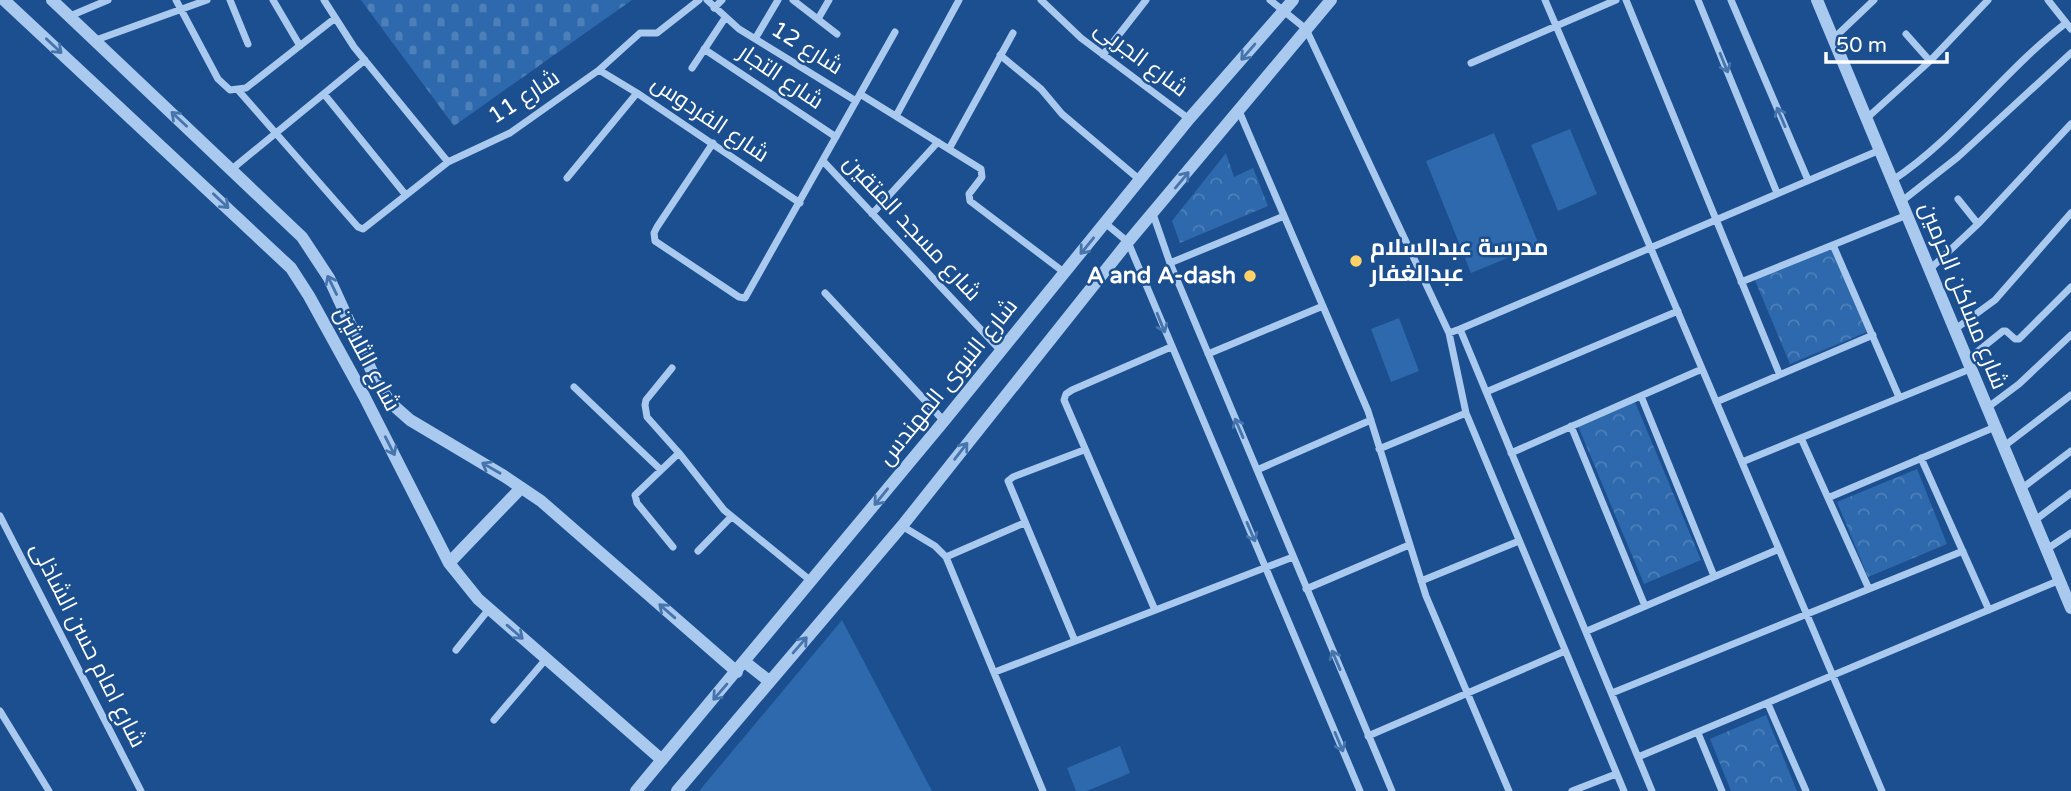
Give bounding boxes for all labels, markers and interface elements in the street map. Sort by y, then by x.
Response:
street label: شارع 12 [765,15,848,82]
street label: شارع الجربى [1088,15,1193,104]
scale bar [1826,21,1947,65]
text: 50 m [1836,33,1887,58]
street label: شارع التجار [731,37,829,116]
one-way arrow [45,38,62,55]
one-way arrow [1240,43,1256,61]
one-way arrow [1718,52,1731,73]
street label: شارع 11 [483,64,565,131]
street label: شارع الفردوس [645,69,774,169]
one-way arrow [1774,107,1787,129]
one-way arrow [171,110,188,127]
street label: شارع مسجد المتقين [836,149,987,308]
one-way arrow [1174,171,1190,189]
one-way arrow [212,193,230,209]
street label: شارع مساكن الحرمين [1912,198,2013,394]
place label: مدرسة عبدالسلام عبدالغفار [1369,234,1548,288]
one-way arrow [1079,236,1095,254]
marker: مدرسة عبدالسلام عبدالغفار [1348,253,1364,269]
place label: A and A-dash [1087,262,1236,290]
marker: A and A-dash [1242,268,1258,284]
one-way arrow [325,275,338,296]
street label: شارع النبوى المهندس [872,293,1025,472]
street label: شارع الثلاثين [327,302,406,416]
one-way arrow [1156,312,1169,333]
one-way arrow [1232,418,1245,439]
one-way arrow [383,435,397,456]
one-way arrow [954,443,969,461]
one-way arrow [481,461,501,475]
one-way arrow [873,488,889,506]
one-way arrow [1245,521,1258,542]
street label: شارع امام حسن الشاذلى [23,538,152,753]
one-way arrow [658,603,676,619]
one-way arrow [506,624,524,640]
one-way arrow [792,636,808,654]
one-way arrow [1329,650,1342,672]
one-way arrow [712,682,728,700]
one-way arrow [1333,731,1346,752]

